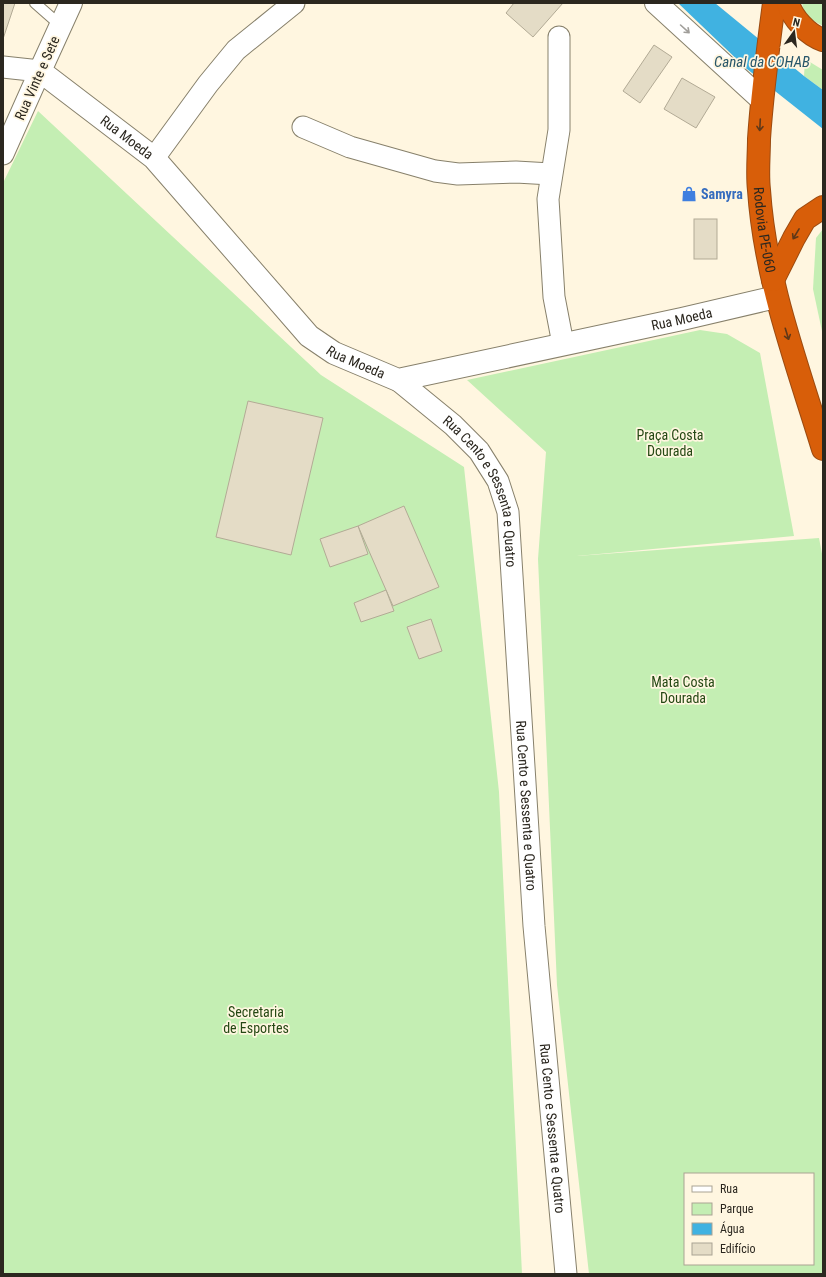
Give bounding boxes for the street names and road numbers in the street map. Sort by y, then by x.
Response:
street label: Rua Vinte e Sete [11,33,63,122]
street label: Rua Moeda [97,112,156,162]
street label: Rodovia PE-060 [751,186,779,274]
street label: Rua Moeda [650,304,714,333]
street label: Rua Moeda [323,342,387,382]
street label: Rua Cento e Sessenta e Quatro [440,412,519,568]
street label: Rua Cento e Sessenta e Quatro [513,720,540,891]
street label: Rua Cento e Sessenta e Quatro [537,1043,568,1214]

